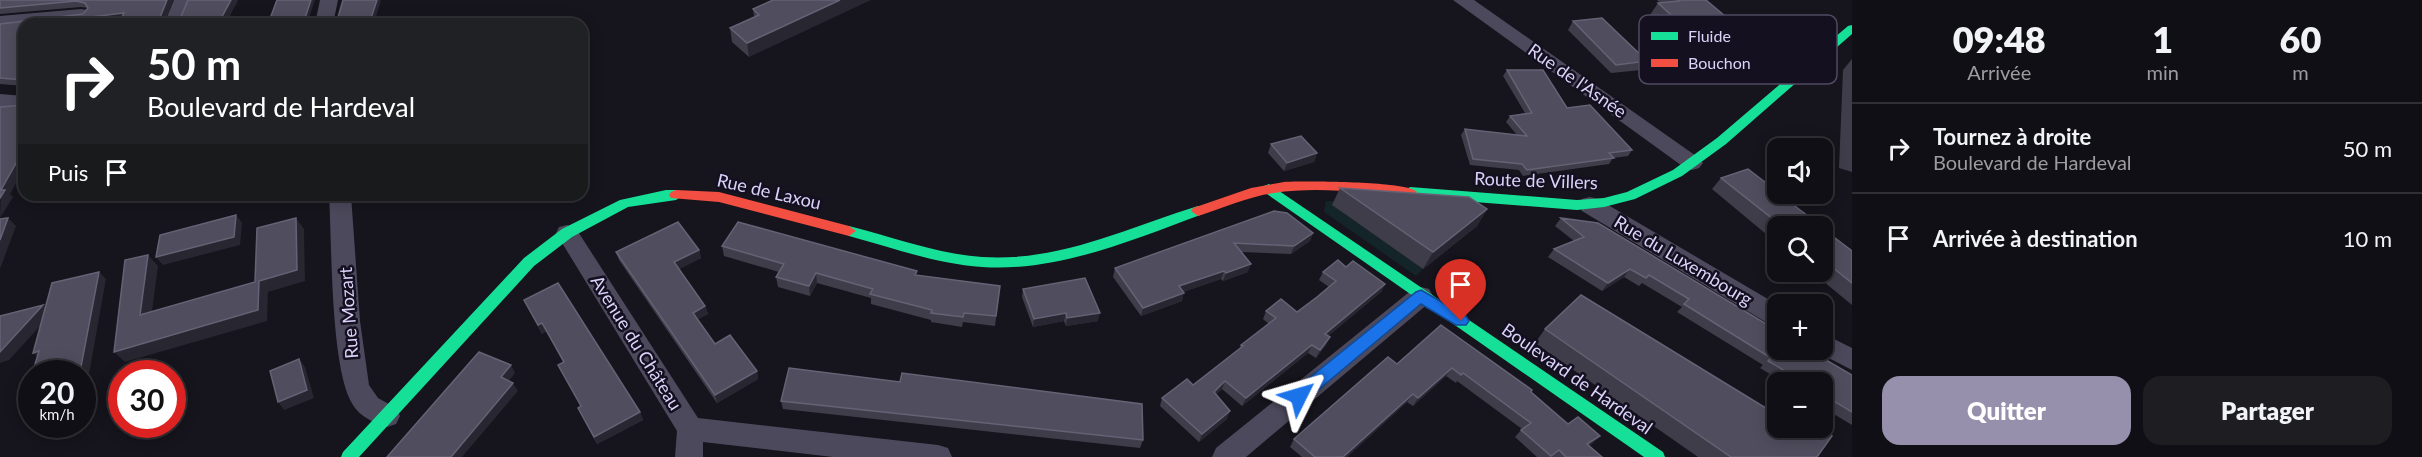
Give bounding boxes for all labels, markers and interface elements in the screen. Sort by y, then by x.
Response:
legend [1639,15,1837,84]
text: 09:48 [1953,17,2046,61]
text: 1 [2152,17,2173,61]
text: 60 [2280,17,2321,61]
text: Fluide [1688,26,1731,45]
street label: Rue de l'Asnée [1524,38,1631,122]
text: 50 m [147,39,241,89]
icon: right [48,42,126,120]
text: Bouchon [1688,53,1751,72]
text: Arrivée [1967,60,2031,84]
text: min [2146,60,2179,84]
text: m [2292,60,2309,84]
text: Boulevard de Hardeval [147,90,415,123]
text: Tournez à droite [1933,123,2091,150]
icon: right [1882,132,1915,165]
text: 50 m [2343,135,2392,162]
map controls [1767,138,1833,438]
button: sound [1767,138,1833,204]
text: Boulevard de Hardeval [1933,150,2132,174]
icon: arrive [100,156,133,189]
text: Puis [48,159,88,186]
street label: Route de Villers [1474,167,1598,193]
street label: Rue de Laxou [715,168,823,214]
street label: Rue du Luxembourg [1610,210,1757,310]
button: search [1767,216,1833,282]
icon: arrive [1882,222,1915,255]
text: Arrivée à destination [1933,225,2138,252]
text: 10 m [2343,225,2392,252]
pin [1435,259,1486,321]
street label: Rue Mozart [334,266,362,360]
icon: arrive [1444,268,1477,301]
street label: Avenue du Château [587,271,687,414]
button: + [1767,294,1833,360]
street label: Boulevard de Hardeval [1498,318,1657,438]
speed limit sign: 30 [108,360,186,438]
position arrow [1267,364,1331,428]
button: − [1767,372,1833,438]
text: 20 [40,374,74,410]
button: Quitter [1882,376,2131,445]
button: Partager [2143,376,2392,445]
text: km/h [39,405,75,423]

